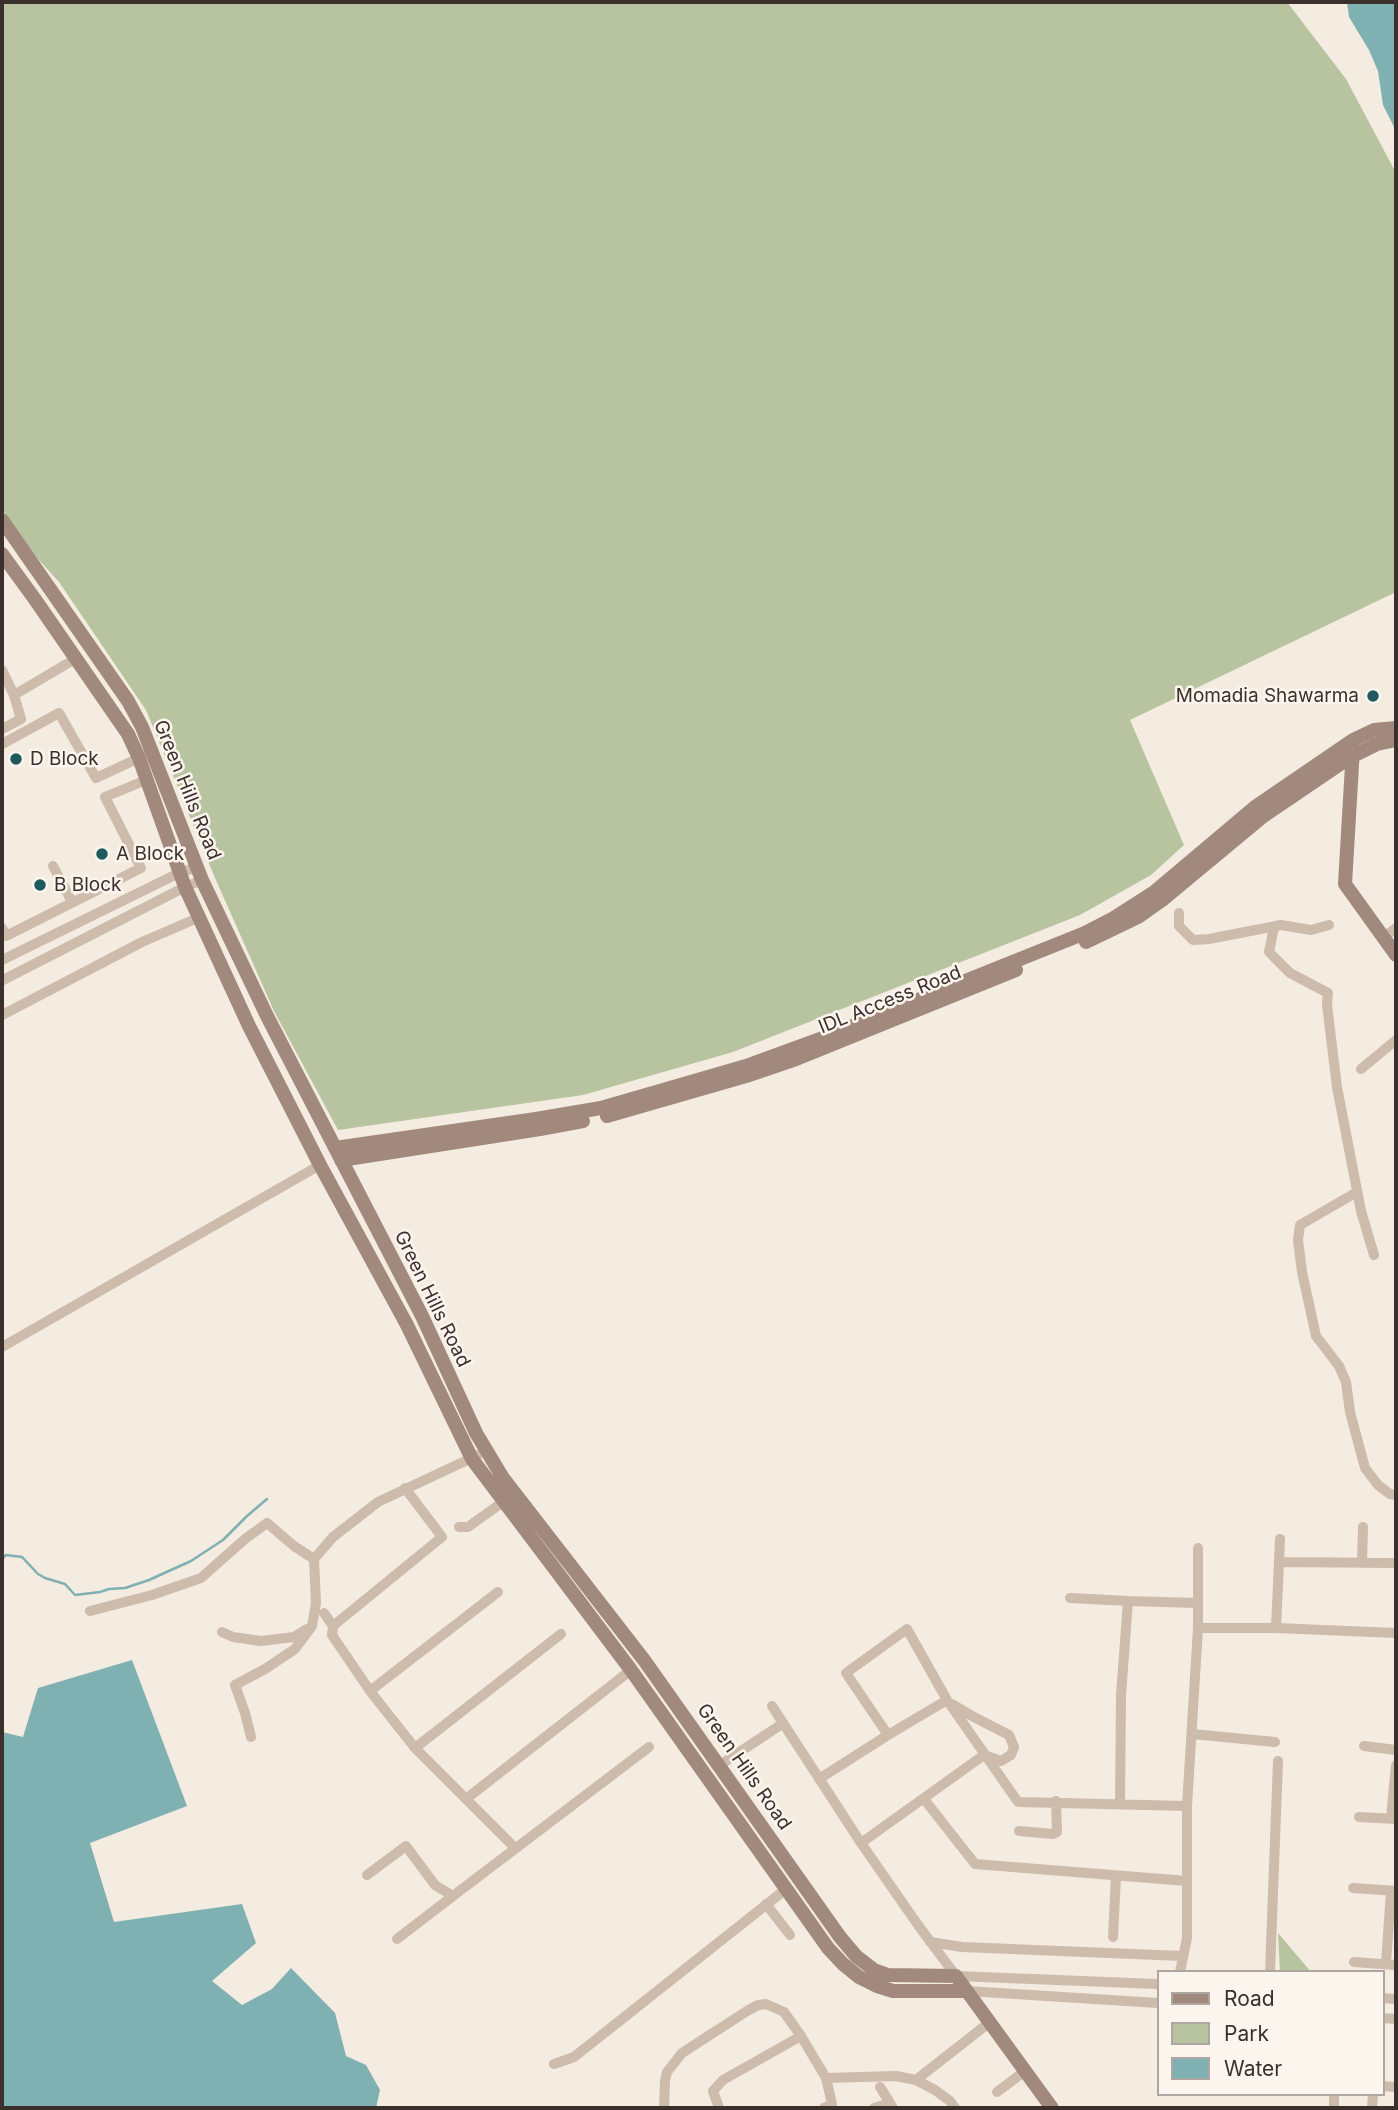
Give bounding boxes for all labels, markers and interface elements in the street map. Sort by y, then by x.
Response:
place label: Momadia Shawarma [1176,685,1359,707]
marker: Momadia Shawarma [1365,688,1381,704]
street label: Green Hills Road [149,717,225,863]
place label: D Block [30,748,99,770]
marker: D Block [8,751,24,767]
place label: A Block [116,843,184,865]
marker: A Block [94,846,110,862]
place label: B Block [54,874,121,896]
marker: B Block [32,877,48,893]
street label: IDL Access Road [815,961,965,1039]
street label: Green Hills Road [389,1227,475,1371]
street label: Green Hills Road [692,1699,796,1835]
legend [1156,1970,1384,2096]
text: Road [1224,1986,1275,2011]
text: Park [1224,2021,1269,2046]
text: Water [1224,2056,1282,2081]

